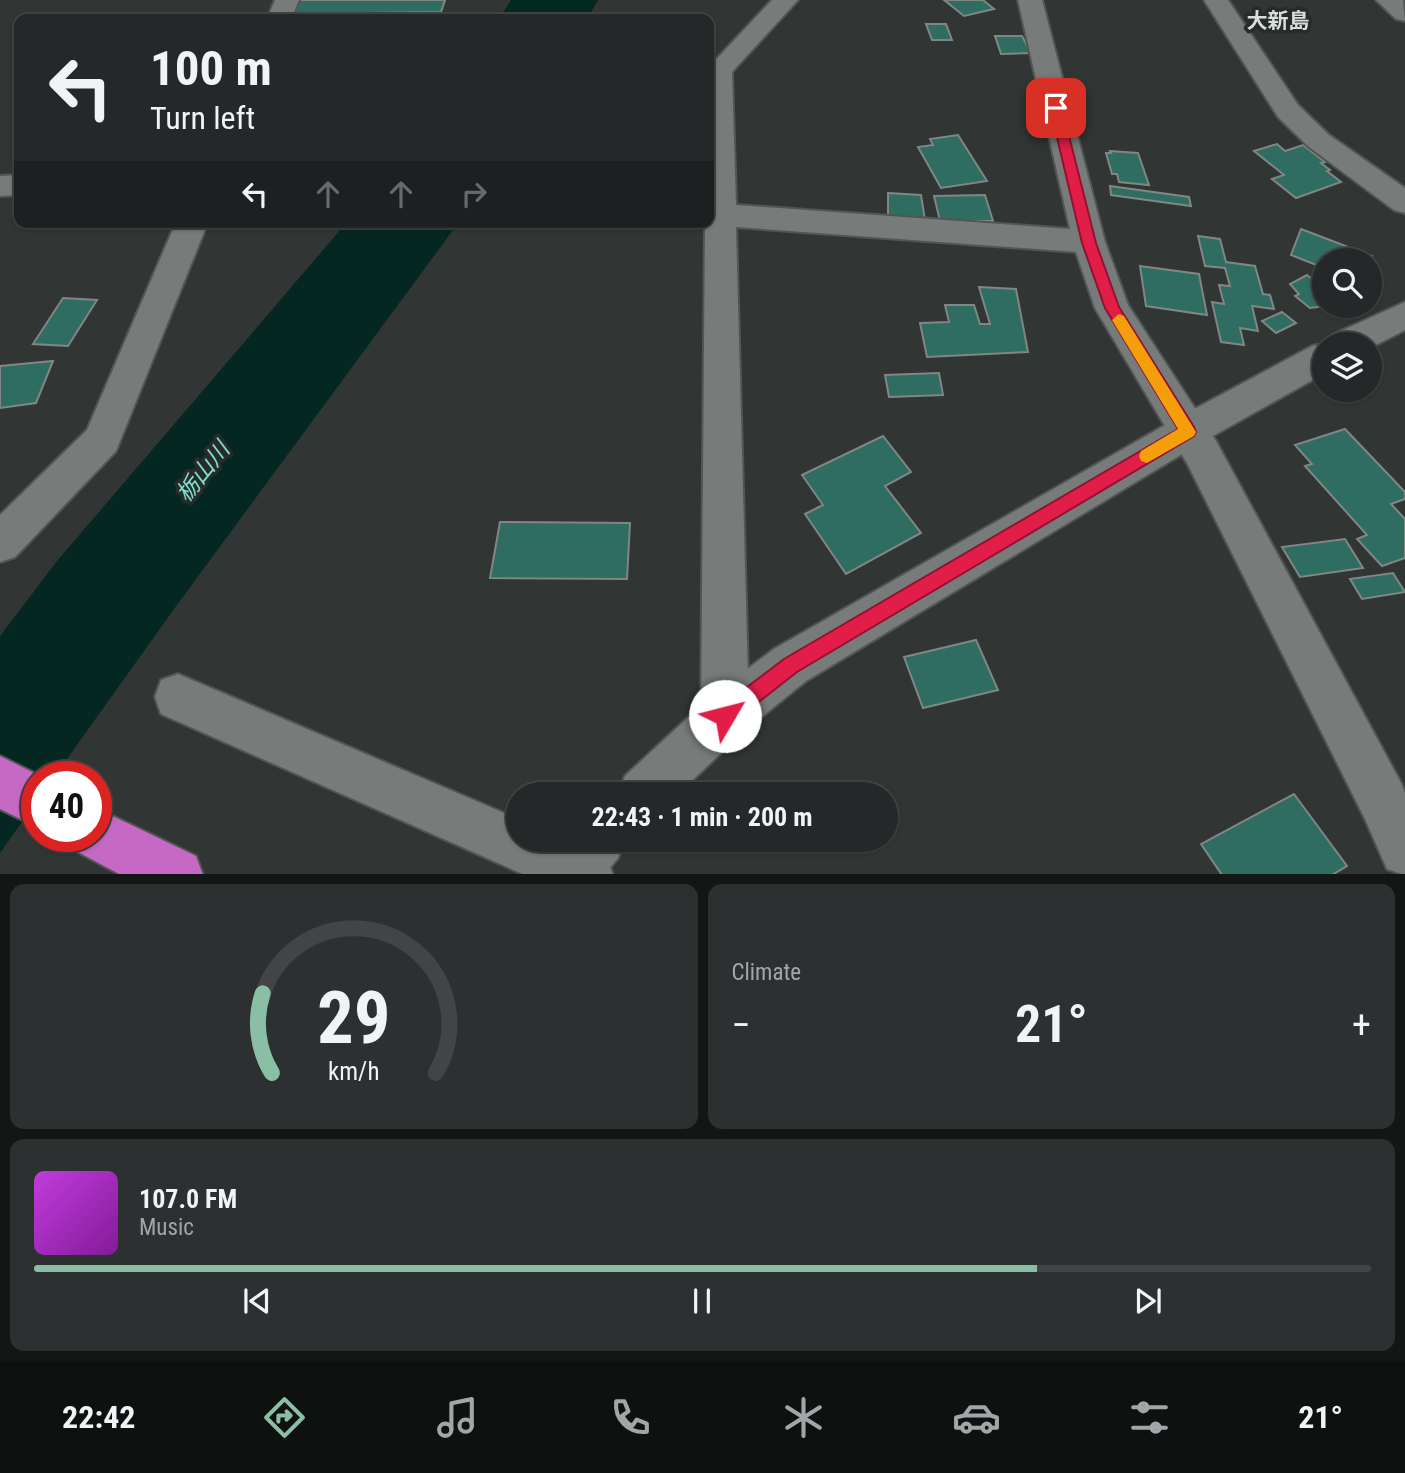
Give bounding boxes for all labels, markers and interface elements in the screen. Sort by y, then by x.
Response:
district label: 大新島 [1247,9,1310,33]
text: 100 m [150,40,272,97]
icon: left [35,42,126,133]
pin [1026,78,1086,138]
icon: arrive [1037,89,1075,127]
text: Turn left [150,99,255,137]
icon: left [236,175,274,213]
icon: ahead [309,175,347,213]
icon: ahead [382,175,420,213]
icon: right [455,175,493,213]
map controls [1312,248,1382,402]
button: search [1312,248,1382,318]
button: layers [1312,332,1382,402]
water label: 栃山川 [171,434,237,507]
position arrow [688,679,762,753]
speed limit sign: 40 [21,761,112,852]
text: 22:43 · 1 min · 200 m [592,802,812,832]
text: Climate [732,959,801,986]
text: 29 [317,975,391,1061]
text: 21° [1015,994,1088,1055]
text: − [732,1003,751,1047]
text: + [1352,1003,1371,1047]
text: km/h [328,1056,379,1085]
text: 107.0 FM [139,1184,237,1214]
text: Music [139,1214,194,1241]
icon: previous [238,1282,276,1320]
icon: pause [683,1282,721,1320]
icon: next [1129,1282,1167,1320]
icon: directions [260,1393,309,1442]
icon: music [433,1393,482,1442]
icon: phone [606,1393,655,1442]
icon: climate [779,1393,828,1442]
icon: car [952,1393,1001,1442]
icon: filters [1125,1393,1174,1442]
text: 22:42 [62,1398,135,1436]
text: 21° [1298,1398,1343,1436]

